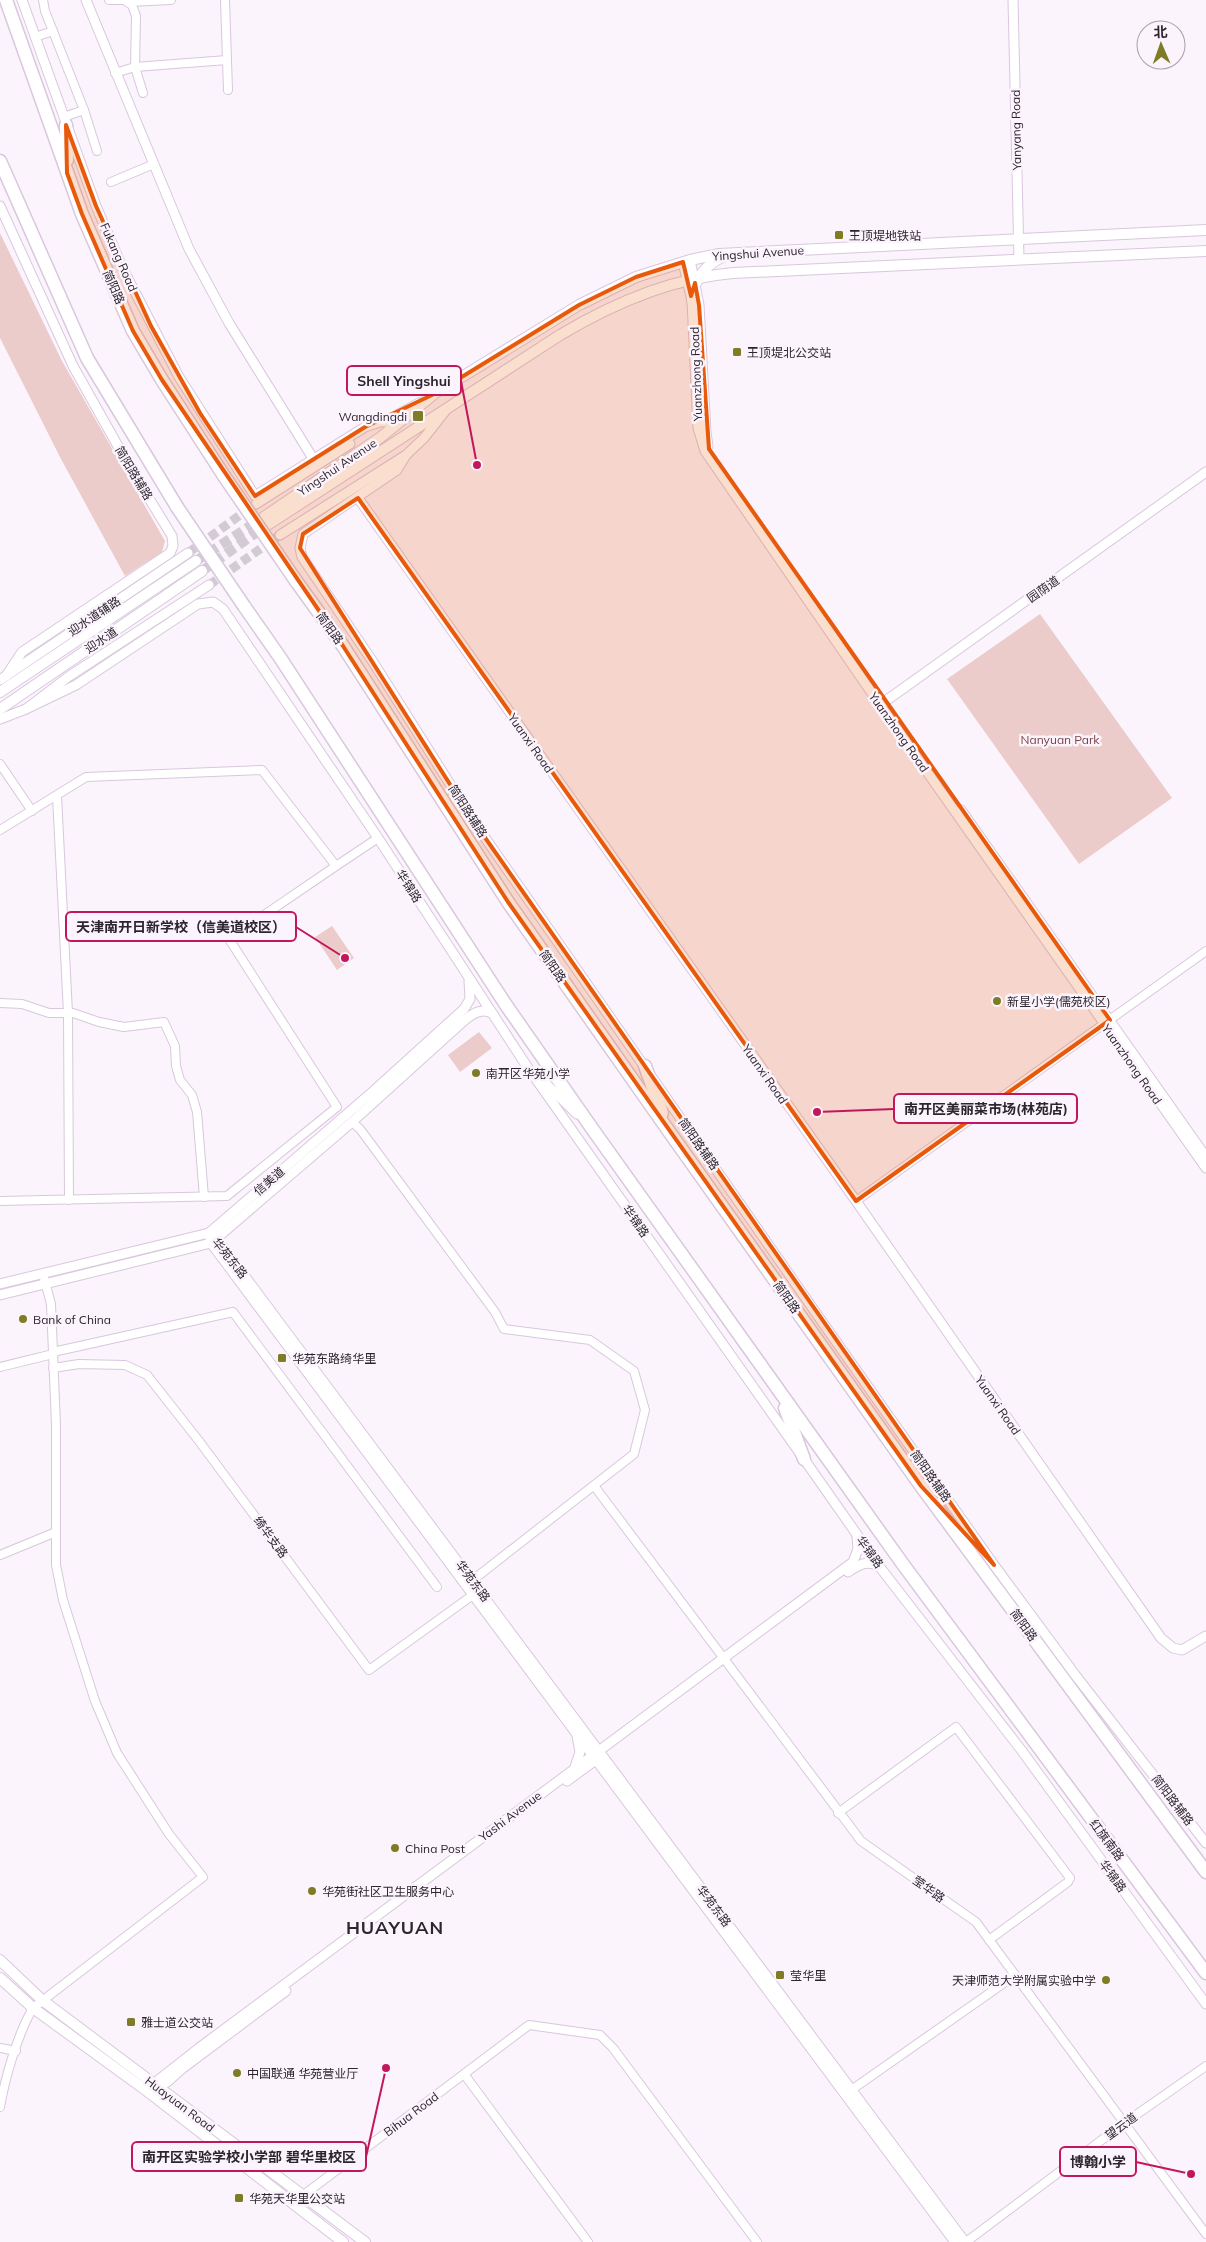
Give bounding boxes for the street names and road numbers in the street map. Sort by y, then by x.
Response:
street label: Yanyang Road [1008,89,1024,172]
street label: Fukang Road [97,220,141,294]
street label: Yingshui Avenue [711,242,804,264]
street label: 简阳路 [100,267,128,307]
street label: Yuanzhong Road [687,327,705,422]
street label: Yingshui Avenue [294,435,379,500]
street label: 简阳路辅路 [112,443,156,503]
street label: 园荫道 [1024,573,1062,605]
street label: 迎水道辅路 [65,593,123,639]
street label: 简阳路 [313,609,347,647]
street label: 迎水道 [82,624,120,656]
street label: Yuanzhong Road [865,688,932,775]
street label: Yuanxi Road [504,709,557,776]
street label: 简阳路辅路 [445,782,491,840]
street label: 华锦路 [393,867,425,905]
street label: 简阳路 [537,947,569,985]
street label: Yuanzhong Road [1098,1020,1165,1107]
street label: Yuanxi Road [738,1040,791,1107]
street label: 简阳路辅路 [676,1115,722,1173]
street label: 信美道 [250,1164,288,1198]
street label: 华锦路 [620,1202,652,1240]
street label: 华苑东路 [209,1235,251,1281]
street label: 简阳路 [771,1278,803,1316]
street label: Yuanxi Road [971,1371,1024,1438]
street label: 简阳路辅路 [908,1447,954,1505]
street label: 绮华支路 [251,1513,291,1561]
street label: 华锦路 [853,1533,887,1571]
street label: 华苑东路 [453,1557,493,1605]
street label: 简阳路 [1007,1606,1041,1644]
street label: 简阳路辅路 [1149,1772,1197,1828]
street label: Yashi Avenue [475,1788,544,1845]
street label: 红旗南路 [1087,1816,1127,1864]
street label: 华锦路 [1096,1857,1130,1895]
street label: 莹华路 [910,1873,948,1905]
street label: 华苑东路 [694,1882,734,1930]
street label: Huayuan Road [142,2073,218,2135]
street label: Bihua Road [381,2089,441,2139]
street label: 望云道 [1102,2109,1140,2143]

